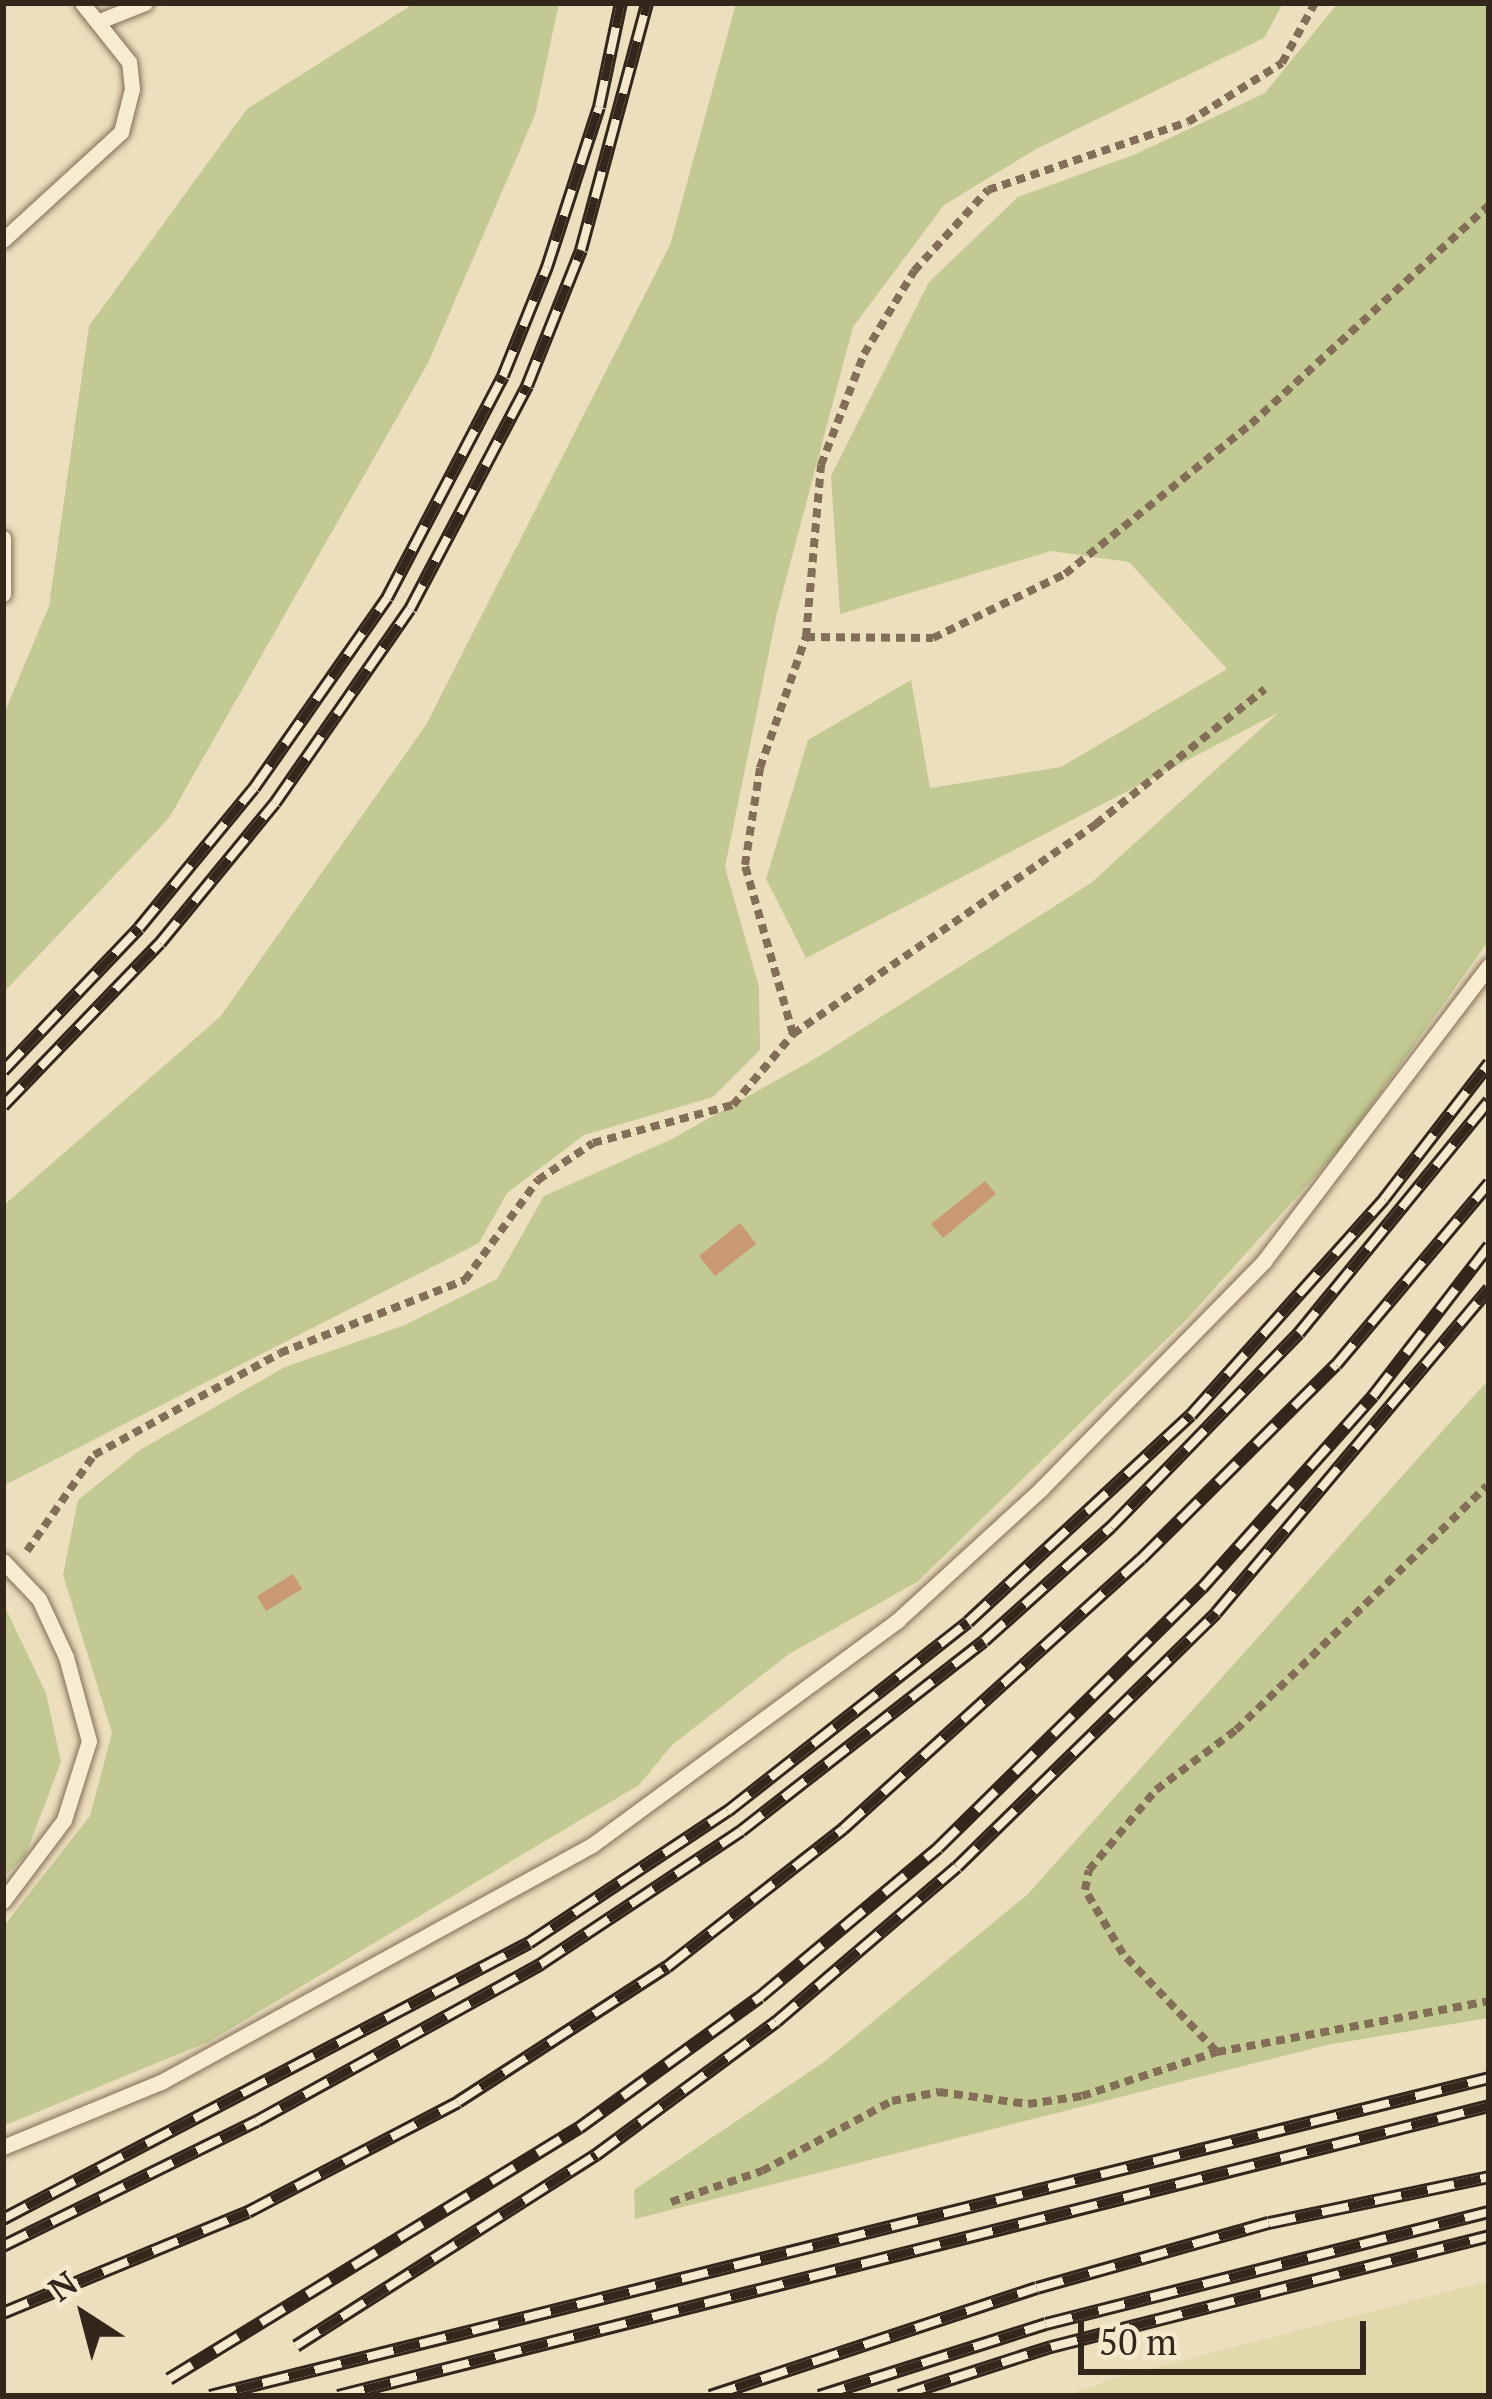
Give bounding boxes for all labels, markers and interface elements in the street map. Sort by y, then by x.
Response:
north arrow [24,2255,144,2375]
text: N [40,2261,85,2310]
scale bar [1084,2297,1372,2371]
text: 50 m [1099,2318,1177,2365]

